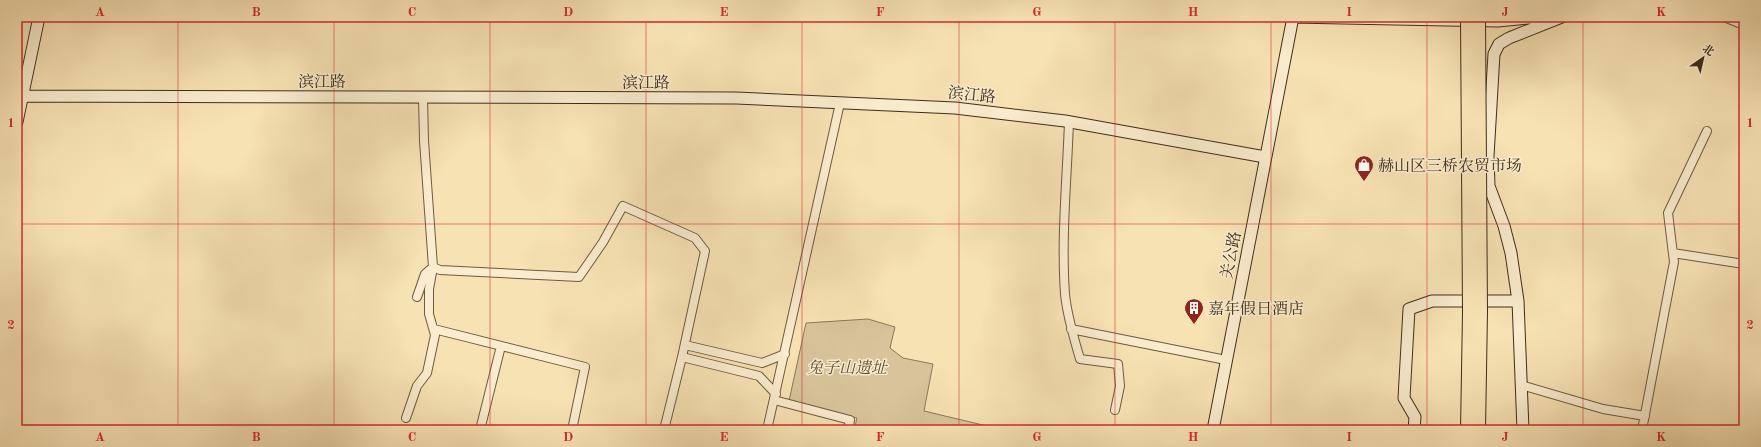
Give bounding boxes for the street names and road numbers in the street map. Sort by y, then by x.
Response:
street label: 滨江路 [298,73,346,91]
street label: 滨江路 [622,74,670,92]
street label: 滨江路 [947,84,997,106]
street label: 关公路 [1218,230,1244,280]

